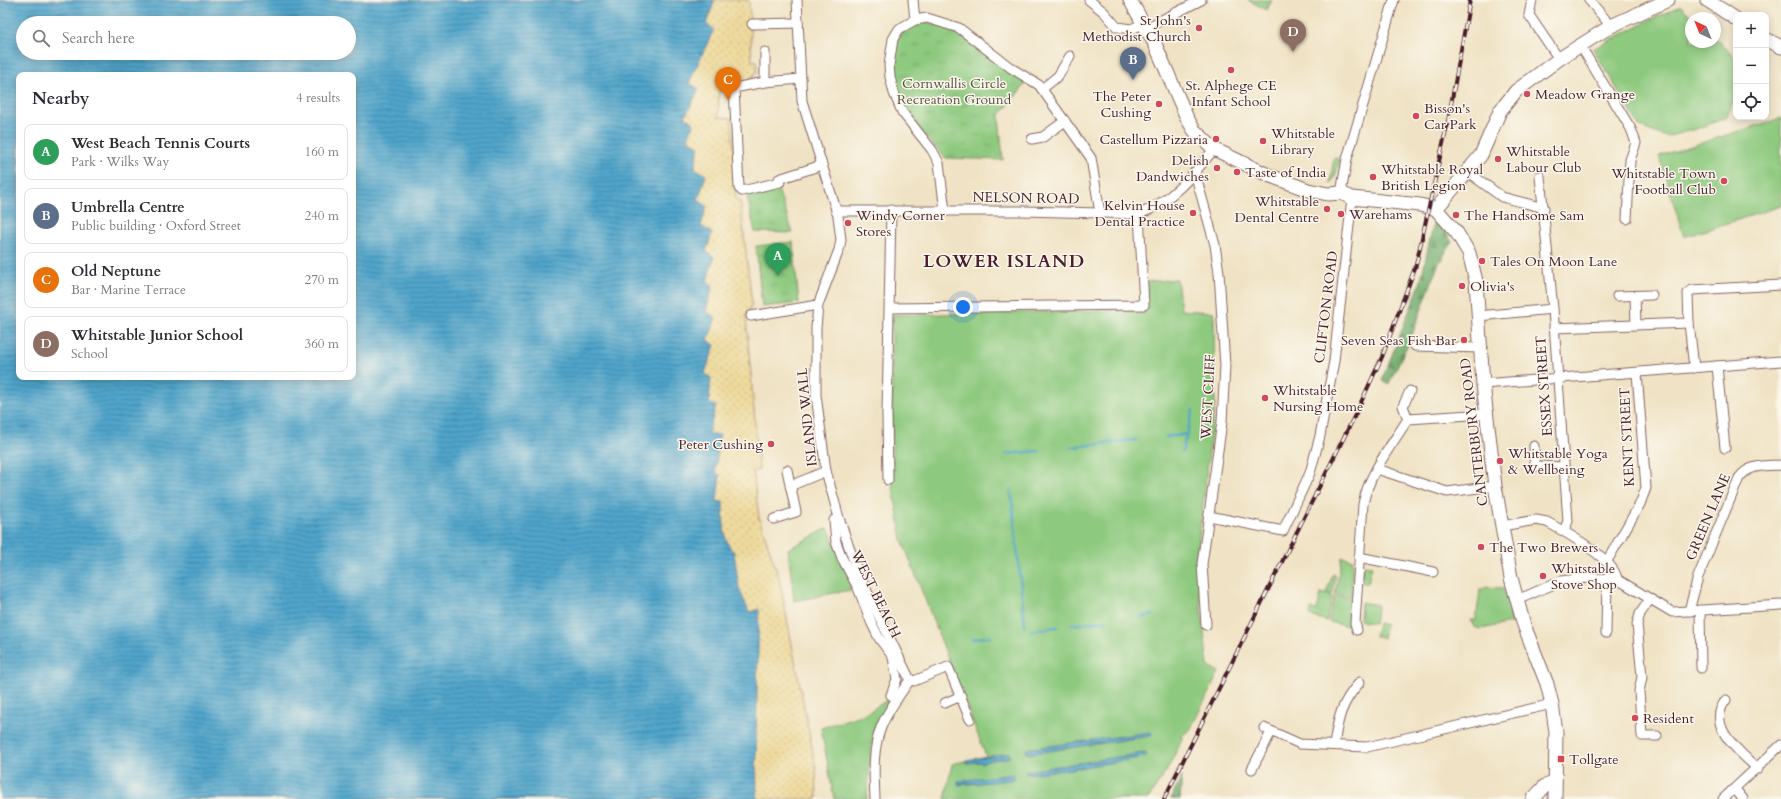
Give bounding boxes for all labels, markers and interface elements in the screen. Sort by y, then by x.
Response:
place label: St John's Methodist Church [1082,11,1191,46]
north arrow [1685,12,1721,48]
map controls [1733,12,1769,120]
button: + [1733,12,1769,48]
search box [16,16,356,60]
pin: D [1280,19,1306,52]
marker: St John's Methodist Church [1194,23,1204,33]
icon: search [30,27,52,49]
text: Search here [62,28,135,48]
pin: B [1120,47,1146,80]
button: − [1733,48,1769,84]
marker: St. Alphege CE Infant School [1226,65,1236,75]
pin: C [715,67,741,100]
park label: Cornwallis Circle Recreation Ground [897,74,1012,109]
place label: St. Alphege CE Infant School [1185,76,1277,111]
button: locate [1733,84,1769,120]
place label: Meadow Grange [1535,85,1635,104]
text: Nearby [32,87,89,110]
place label: The Peter Cushing [1092,87,1152,122]
text: 4 results [296,89,340,107]
marker: Meadow Grange [1522,89,1532,99]
marker: The Peter Cushing [1154,99,1164,109]
place label: Bisson's Car Park [1424,99,1477,134]
marker: Bisson's Car Park [1411,111,1421,121]
place label: Whitstable Library [1270,124,1335,159]
place label: Castellum Pizzaria [1100,130,1208,149]
text: West Beach Tennis Courts [71,133,250,153]
marker: Castellum Pizzaria [1211,134,1221,144]
marker: Whitstable Library [1258,136,1268,146]
place label: Whitstable Labour Club [1505,142,1582,177]
text: A [41,143,51,161]
text: 160 m [305,143,339,161]
place label: Delish Dandwiches [1136,151,1209,186]
text: Park · Wilks Way [71,153,169,171]
marker: Whitstable Labour Club [1493,154,1503,164]
place label: Whitstable Royal British Legion [1380,160,1484,195]
marker: Delish Dandwiches [1212,163,1222,173]
place label: Taste of India [1245,163,1326,182]
place label: Whitstable Town Football Club [1610,164,1716,199]
marker: Taste of India [1232,167,1242,177]
marker: Whitstable Royal British Legion [1368,172,1378,182]
marker: Whitstable Town Football Club [1719,176,1729,186]
street label: NELSON ROAD [972,188,1080,208]
place label: Whitstable Dental Centre [1235,192,1319,227]
place label: Kelvin House Dental Practice [1095,196,1185,231]
text: Umbrella Centre [71,197,185,217]
marker: Whitstable Dental Centre [1322,204,1332,214]
place label: Warehams [1348,205,1413,224]
place label: Windy Corner Stores [855,206,946,241]
place label: The Handsome Sam [1464,206,1585,225]
text: B [41,207,51,225]
text: 240 m [305,207,339,225]
marker: Kelvin House Dental Practice [1188,208,1198,218]
marker: Warehams [1336,209,1346,219]
marker: The Handsome Sam [1451,210,1461,220]
text: Public building · Oxford Street [71,217,241,235]
marker: Windy Corner Stores [843,218,853,228]
pin: A [765,243,791,276]
district label: LOWER ISLAND [923,249,1085,274]
street label: CLIFTON ROAD [1310,250,1342,364]
place label: Tales On Moon Lane [1490,252,1617,271]
marker: Tales On Moon Lane [1477,256,1487,266]
text: Old Neptune [71,261,161,281]
text: C [41,271,51,289]
text: 270 m [305,271,339,289]
place label: Olivia's [1470,277,1515,296]
text: Bar · Marine Terrace [71,281,186,299]
marker: Olivia's [1457,281,1467,291]
your location [953,297,973,317]
text: Whitstable Junior School [71,325,243,345]
place label: Seven Seas Fish Bar [1341,331,1457,350]
text: D [40,335,52,353]
text: 360 m [305,335,339,353]
marker: Seven Seas Fish Bar [1459,335,1469,345]
street label: ESSEX STREET [1531,335,1557,437]
text: School [71,345,108,363]
street label: WEST CLIFF [1196,354,1220,441]
street label: CANTERBURY ROAD [1455,357,1493,507]
street label: ISLAND WALL [792,366,822,468]
place label: Whitstable Nursing Home [1272,381,1363,416]
street label: KENT STREET [1615,387,1639,487]
marker: Whitstable Nursing Home [1260,393,1270,403]
place label: Peter Cushing [678,435,763,454]
marker: Peter Cushing [766,439,776,449]
place label: Whitstable Yoga & Wellbeing [1507,444,1608,479]
marker: Whitstable Yoga & Wellbeing [1495,456,1505,466]
street label: GREEN LANE [1681,470,1735,563]
place label: The Two Brewers [1489,538,1599,557]
marker: The Two Brewers [1476,542,1486,552]
street label: WEST BEACH [846,546,906,641]
place label: Whitstable Stove Shop [1550,559,1617,594]
marker: Whitstable Stove Shop [1538,571,1548,581]
place label: Resident [1643,709,1694,728]
marker: Resident [1630,713,1640,723]
place label: Tollgate [1569,750,1619,769]
marker: Tollgate [1556,754,1566,764]

